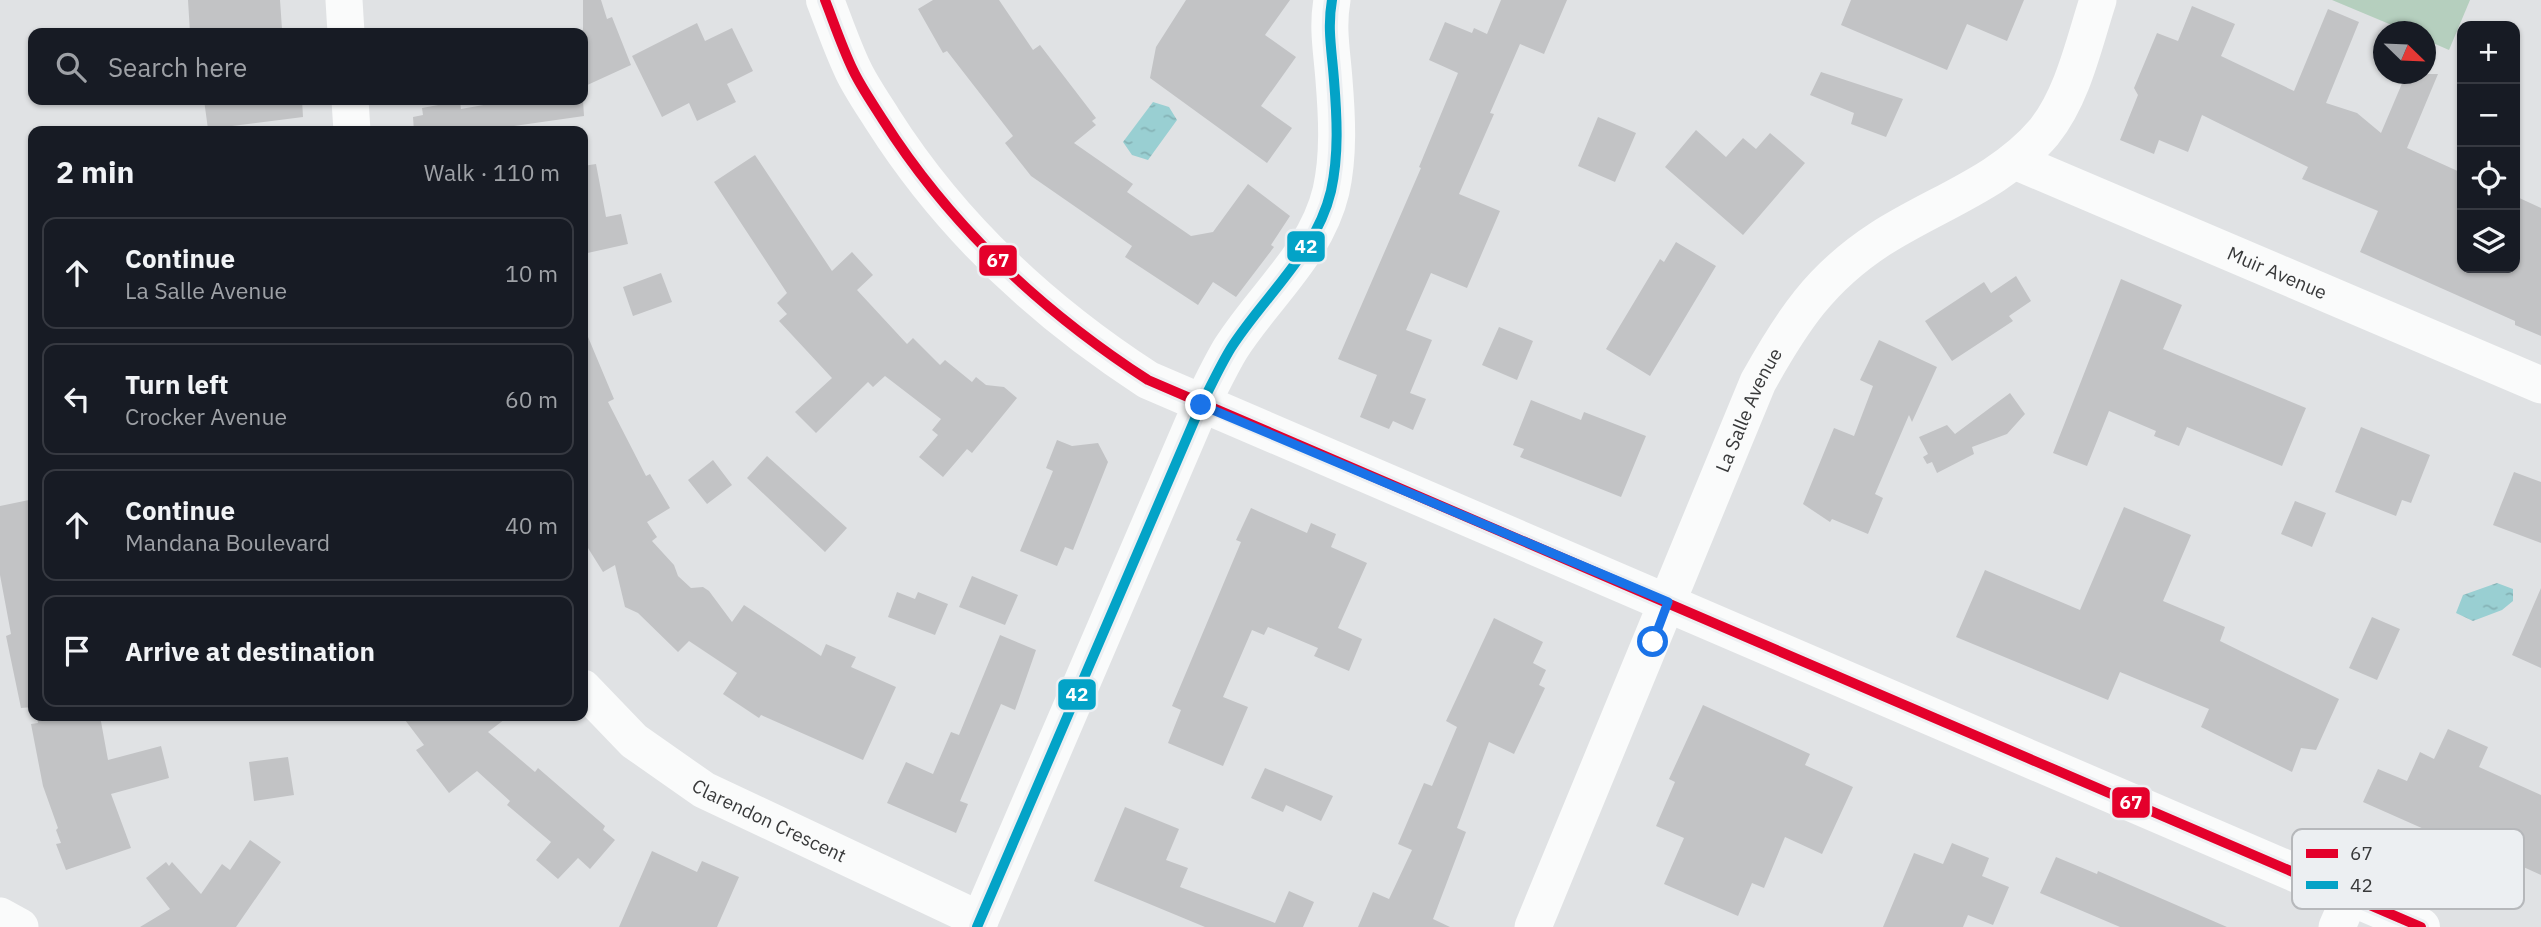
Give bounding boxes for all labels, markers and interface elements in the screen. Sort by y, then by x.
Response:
north arrow [2373,21,2436,84]
map controls [2457,21,2520,273]
button: + [2457,21,2520,84]
search box [28,28,588,105]
icon: search [52,48,90,86]
text: Search here [108,50,247,84]
button: − [2457,84,2520,147]
button: locate [2457,147,2520,210]
text: 2 min [56,152,134,191]
text: Walk · 110 m [424,157,560,187]
button: layers [2457,210,2520,273]
line badge: 42 [1286,230,1326,263]
text: 42 [1295,234,1317,258]
text: Continue [125,241,235,275]
street label: Muir Avenue [2224,241,2331,304]
line badge: 67 [978,244,1018,277]
text: 67 [987,248,1009,272]
icon: ahead [58,254,96,292]
text: 10 m [505,258,558,288]
text: La Salle Avenue [125,275,287,305]
street label: La Salle Avenue [1710,343,1787,476]
text: Turn left [125,367,228,401]
icon: left [58,380,96,418]
text: 60 m [505,384,558,414]
route end [1185,389,1216,420]
text: Crocker Avenue [125,401,287,431]
text: Continue [125,493,235,527]
icon: ahead [58,506,96,544]
text: 40 m [505,510,558,540]
text: Mandana Boulevard [125,527,330,557]
route start [1637,626,1668,657]
icon: arrive [58,632,96,670]
text: Arrive at destination [125,634,375,668]
line badge: 42 [1057,678,1097,711]
text: 42 [1066,682,1088,706]
street label: Clarendon Crescent [687,773,850,867]
line badge: 67 [2111,786,2151,819]
text: 67 [2120,790,2142,814]
legend [2292,829,2524,909]
text: 67 [2350,841,2373,865]
text: 42 [2350,873,2373,897]

